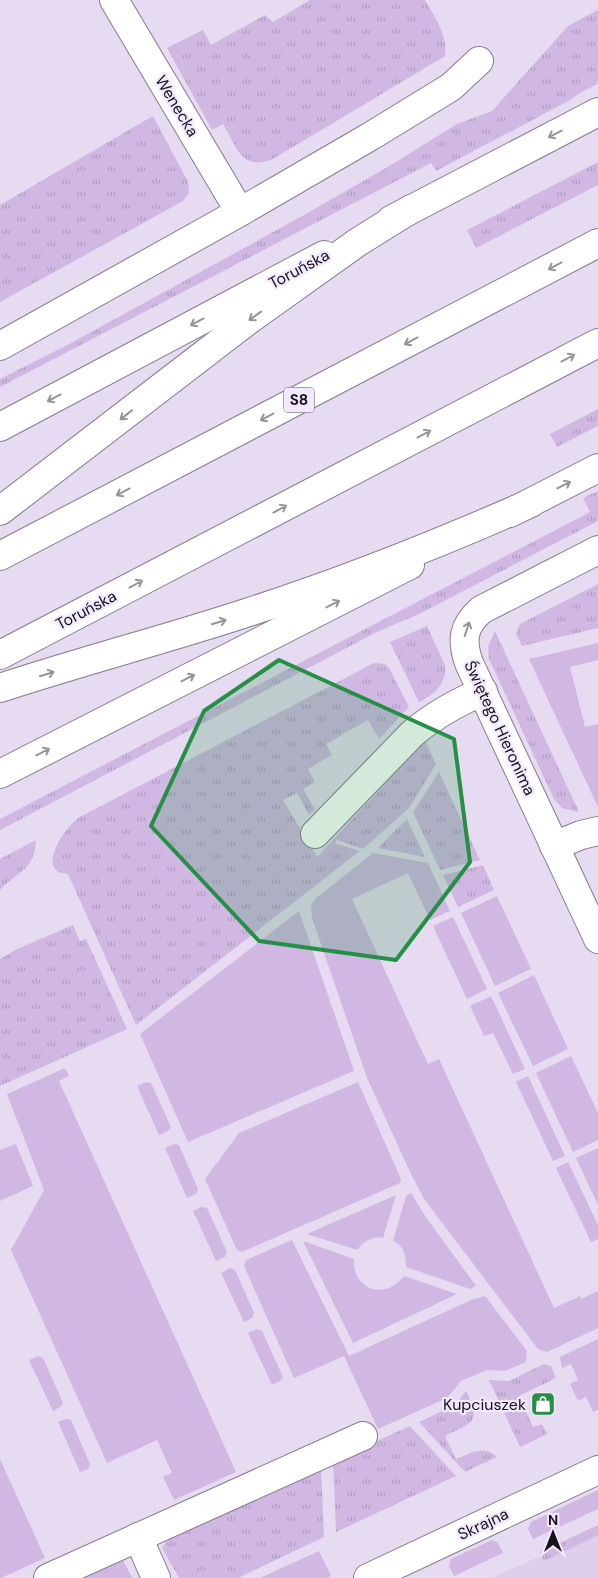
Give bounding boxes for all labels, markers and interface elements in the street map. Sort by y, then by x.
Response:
street label: Wenecka [151,71,203,141]
one-way arrow [547,129,562,139]
street label: Toruńska [265,244,333,294]
one-way arrow [548,262,563,271]
one-way arrow [248,311,262,321]
one-way arrow [190,317,205,327]
one-way arrow [404,337,419,346]
one-way arrow [561,353,576,363]
road number: S8 [284,388,314,412]
one-way arrow [47,394,62,404]
one-way arrow [120,409,133,420]
one-way arrow [260,413,275,422]
one-way arrow [417,429,432,439]
one-way arrow [557,480,572,490]
one-way arrow [116,488,131,497]
one-way arrow [273,504,288,514]
one-way arrow [129,579,144,589]
street label: Toruńska [52,585,120,635]
one-way arrow [325,599,340,609]
one-way arrow [211,616,227,626]
one-way arrow [463,622,473,638]
street label: Świętego Hieronima [460,657,540,799]
one-way arrow [38,668,54,678]
one-way arrow [180,673,195,682]
one-way arrow [36,747,51,757]
shop icon: Kupciuszek [530,1391,556,1417]
place label: Kupciuszek [443,1394,526,1415]
street label: Skrajna [454,1503,512,1545]
north arrow [528,1508,578,1558]
text: N [548,1511,558,1529]

